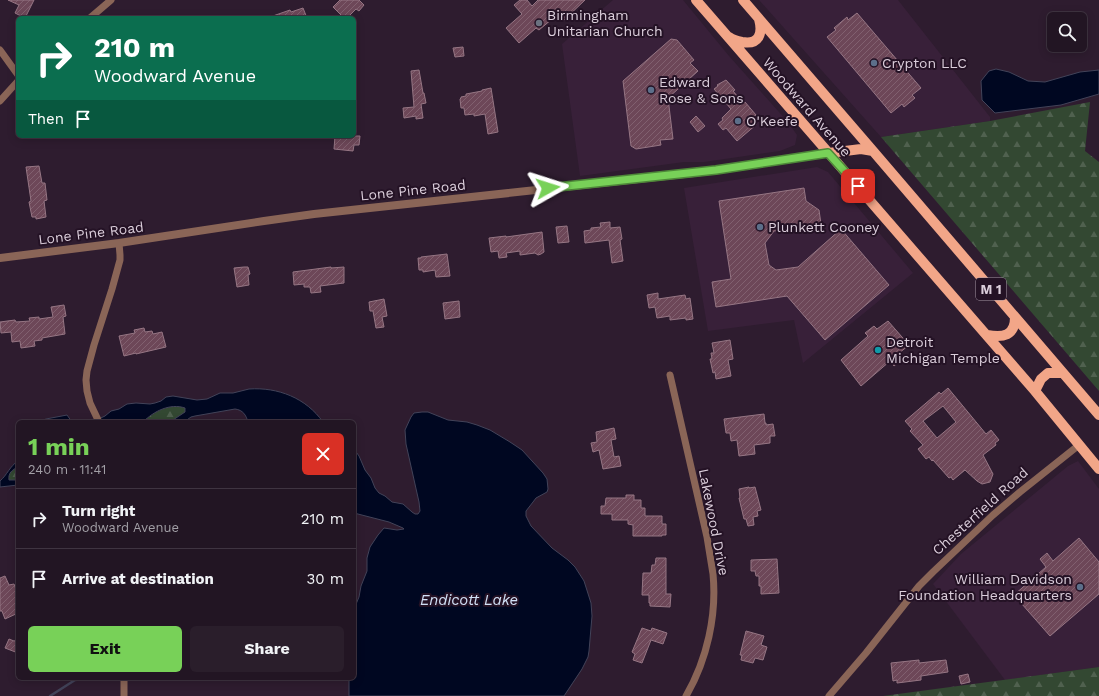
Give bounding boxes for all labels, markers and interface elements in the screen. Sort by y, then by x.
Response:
place label: Birmingham Unitarian Church [547,7,663,39]
map controls [1047,12,1087,52]
button: search [1047,12,1087,52]
marker: Birmingham Unitarian Church [534,18,544,28]
text: 210 m [94,31,175,64]
icon: right [28,32,80,84]
street label: Woodward Avenue [760,54,854,160]
place label: Crypton LLC [882,55,967,71]
marker: Crypton LLC [869,58,879,68]
text: Woodward Avenue [94,65,256,86]
place label: Edward Rose & Sons [659,74,744,106]
marker: Edward Rose & Sons [646,85,656,95]
icon: arrive [72,108,94,130]
text: Then [28,110,64,128]
place label: O'Keefe [746,113,798,129]
marker: O'Keefe [733,116,743,126]
position arrow [527,167,569,209]
pin [841,169,875,203]
icon: arrive [847,175,869,197]
street label: Lone Pine Road [359,177,467,203]
street label: Lone Pine Road [37,219,145,247]
place label: Plunkett Cooney [768,219,880,235]
marker: Plunkett Cooney [755,222,765,232]
road number: M 1 [976,278,1006,300]
place label: Detroit Michigan Temple [886,334,1000,366]
marker: Detroit Michigan Temple [873,345,883,355]
text: 1 min [28,433,90,461]
button: close [302,433,344,475]
text: 240 m · 11:41 [28,462,106,477]
street label: Chesterfield Road [929,464,1031,558]
street label: Lakewood Drive [696,467,732,577]
text: Turn right [62,502,135,520]
icon: right [28,508,50,530]
text: 210 m [301,510,344,528]
text: Woodward Avenue [62,520,179,535]
icon: arrive [28,568,50,590]
text: Arrive at destination [62,570,214,588]
text: 30 m [307,570,344,588]
place label: William Davidson Foundation Headquarters [898,571,1072,603]
marker: William Davidson Foundation Headquarters [1075,582,1085,592]
water label: Endicott Lake [420,591,518,609]
button: Exit [28,626,182,672]
button: Share [190,626,344,672]

